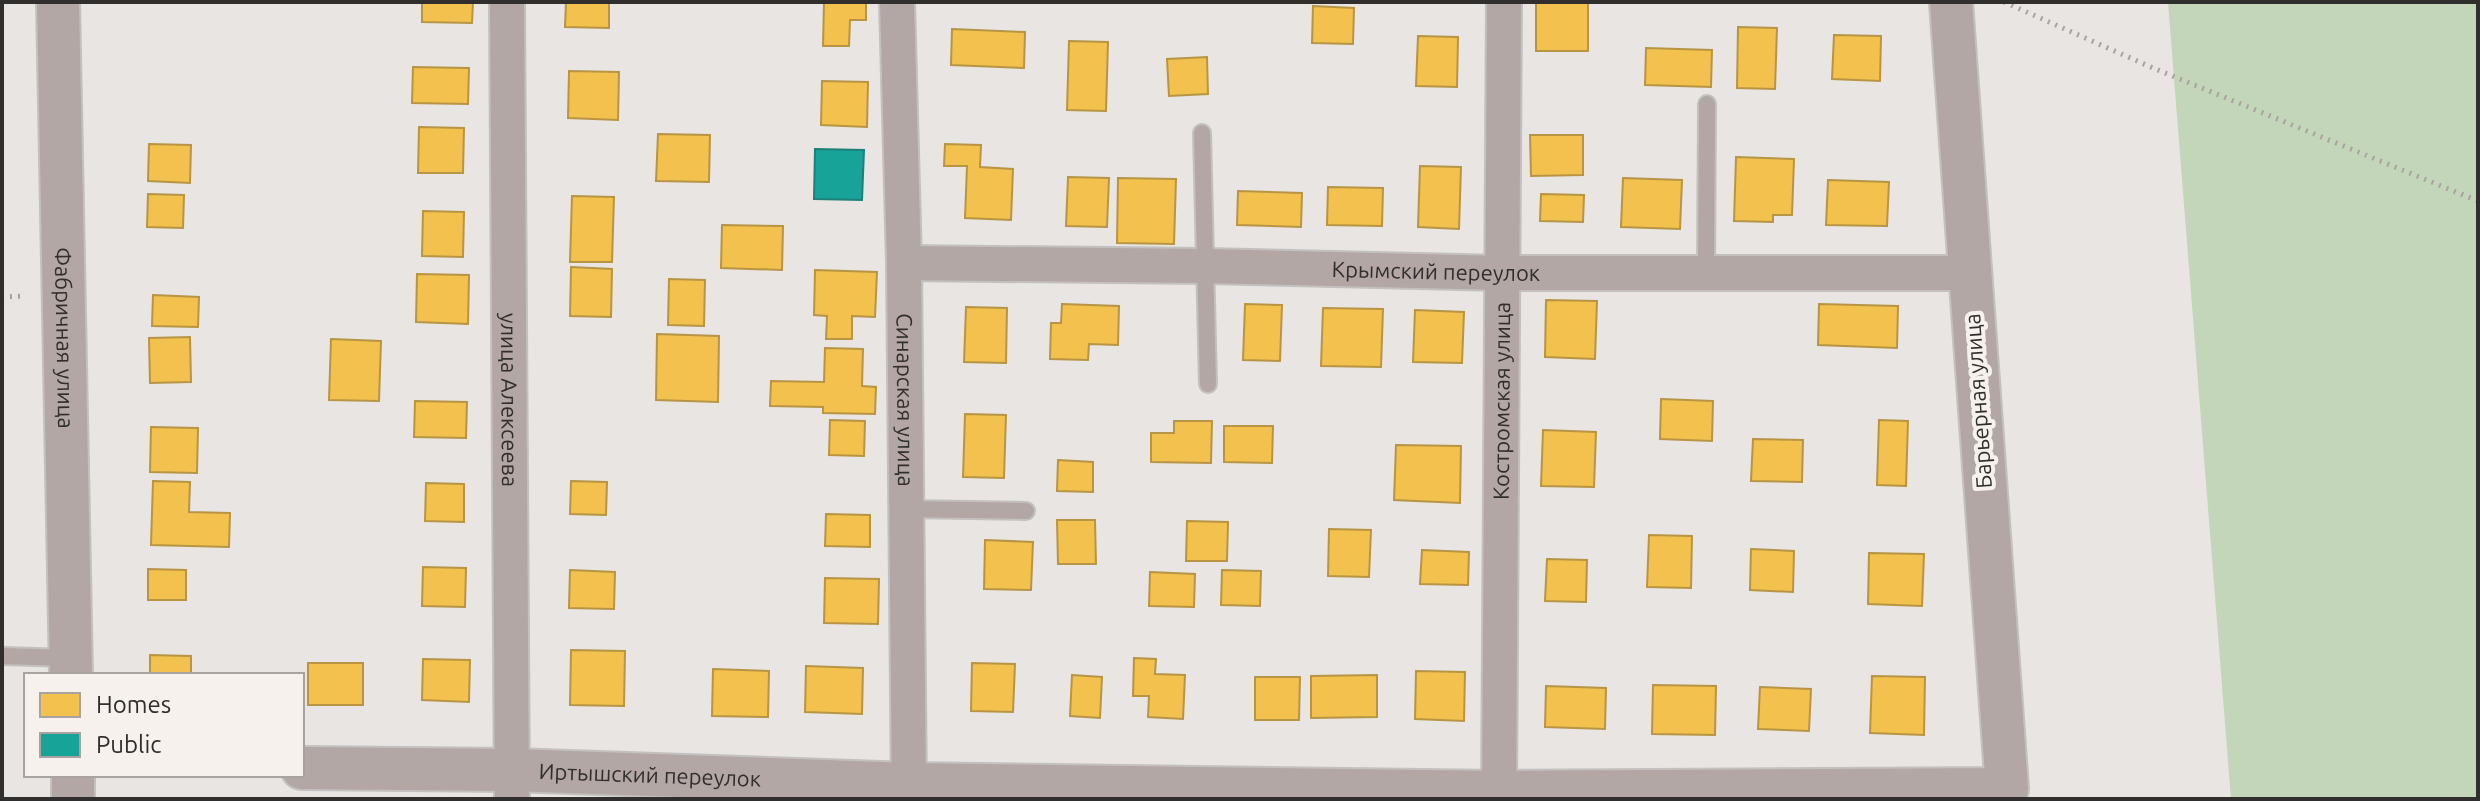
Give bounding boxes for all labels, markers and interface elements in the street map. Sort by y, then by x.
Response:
street label: Фабричная улица [51,247,79,429]
street label: Крымский переулок [1331,256,1540,285]
street label: Костромская улица [1488,302,1514,500]
street label: улица Алексеева [497,313,523,487]
street label: Синарская улица [892,313,919,487]
street label: Барьерная улица [1959,313,1996,489]
legend [24,673,304,777]
text: Homes [96,691,171,718]
text: Public [96,731,161,758]
street label: Иртышский переулок [538,758,762,791]

